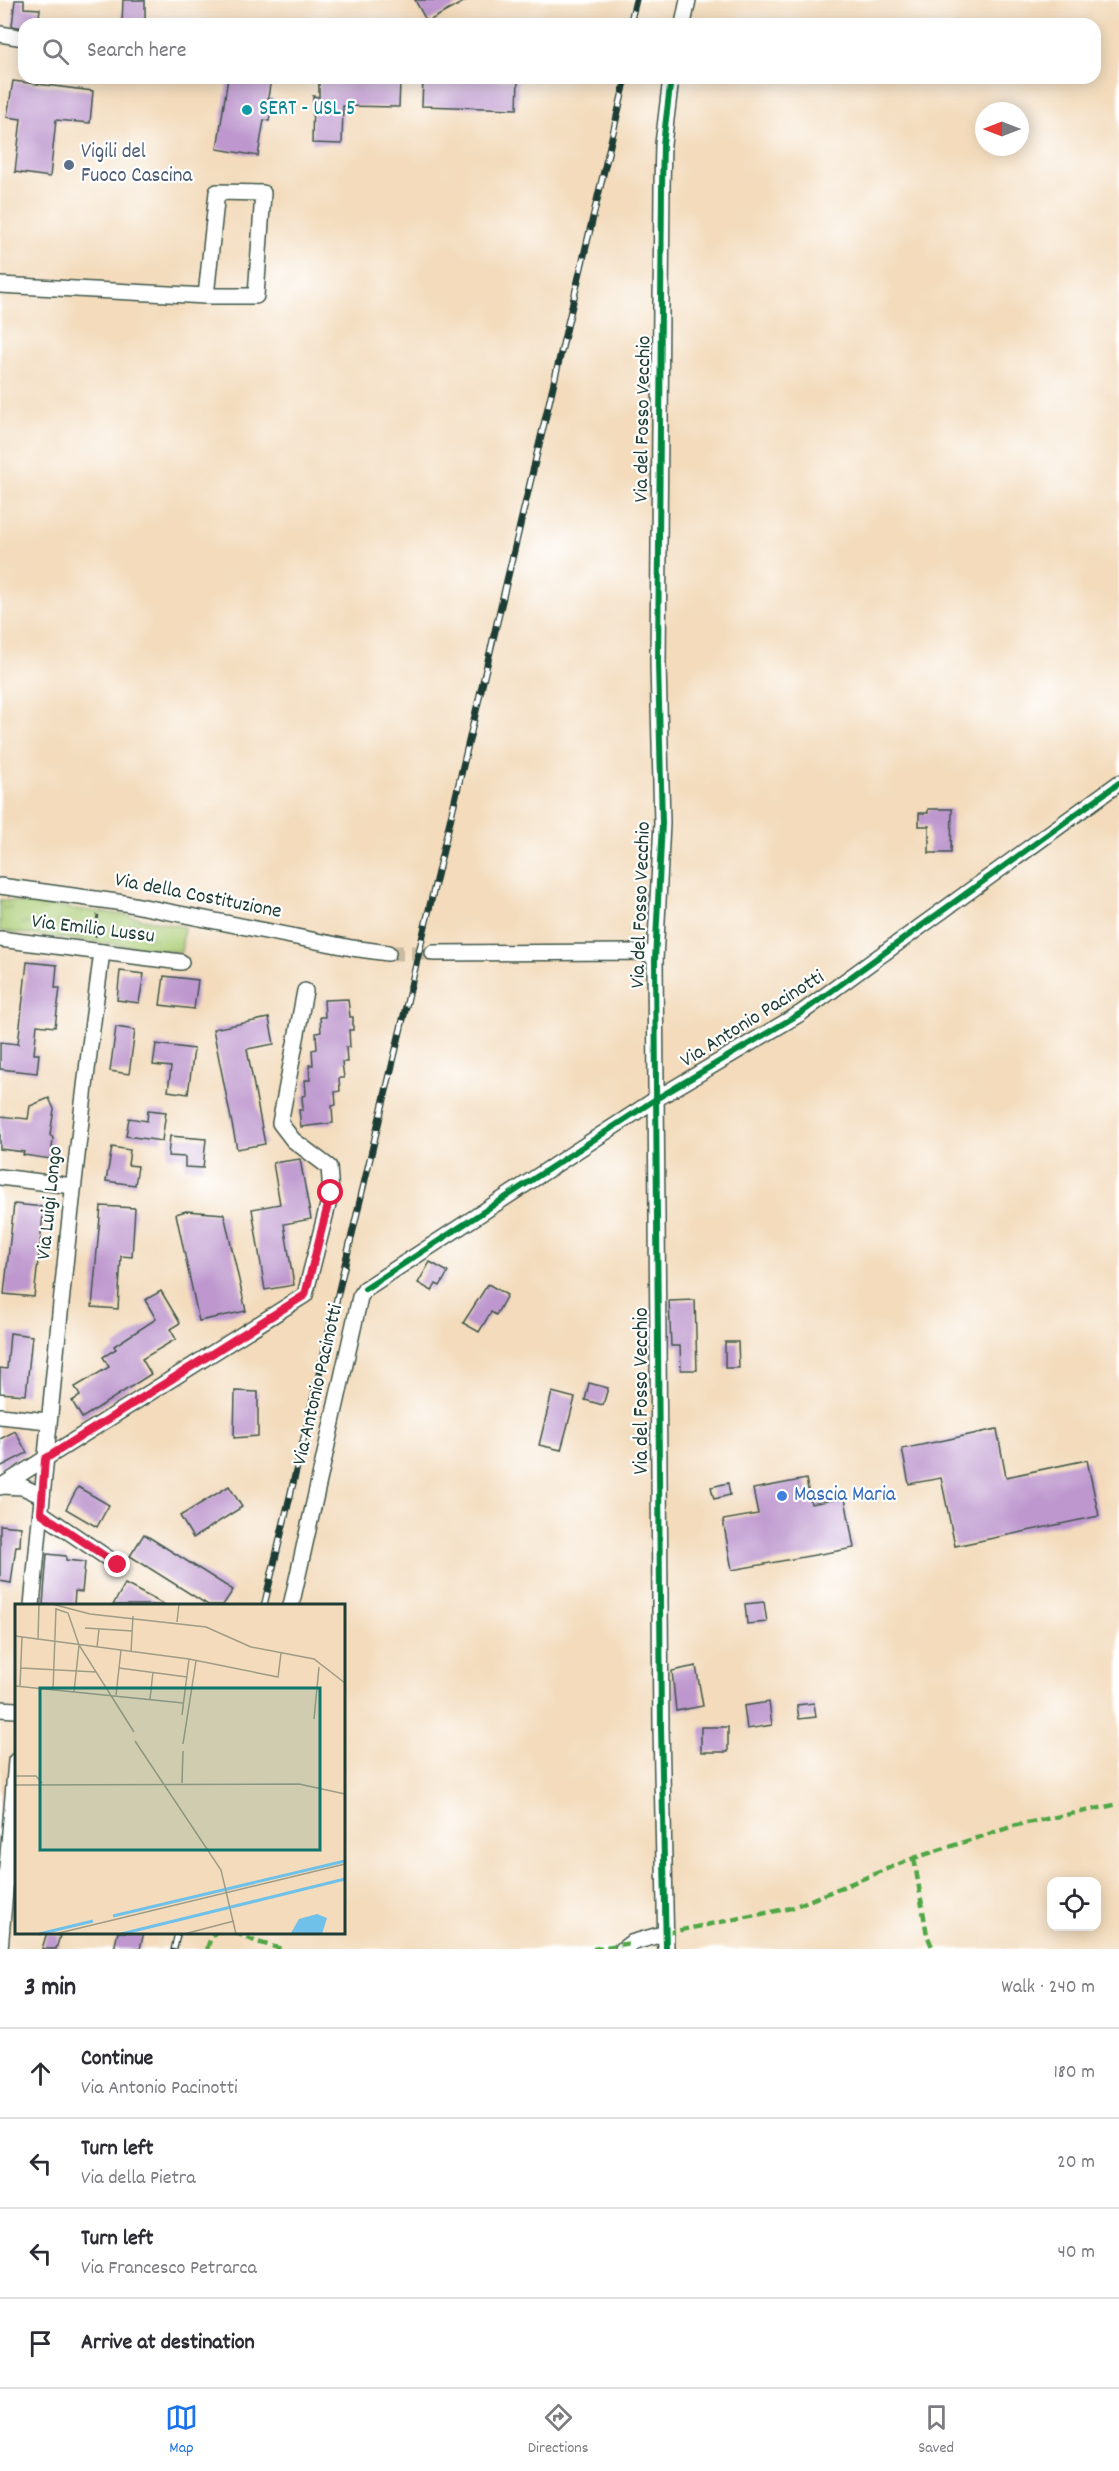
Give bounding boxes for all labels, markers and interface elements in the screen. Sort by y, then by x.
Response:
search box [18,18,1101,84]
icon: search [39,35,72,68]
text: Search here [87,36,186,67]
place label: SERT - USL 5 [259,95,356,125]
north arrow [975,102,1029,156]
marker: SERT - USL 5 [240,103,254,117]
place label: Vigili del Fuoco Cascina [81,138,193,192]
marker: Vigili del Fuoco Cascina [62,158,76,172]
street label: Via del Fosso Vecchio [628,335,660,503]
street label: Via del Fosso Vecchio [624,821,660,989]
street label: Via della Costituzione [112,866,284,928]
street label: Via Emilio Lussu [30,908,156,952]
street label: Via Antonio Pacinotti [675,964,831,1076]
street label: Via Luigi Longo [30,1145,72,1261]
route start [317,1179,343,1205]
street label: Via Antonio Pacinotti [286,1301,352,1469]
street label: Via del Fosso Vecchio [628,1307,658,1475]
place label: Mascia Maria [794,1481,897,1511]
marker: Mascia Maria [775,1489,789,1503]
route end [104,1551,130,1577]
inset map [15,1604,345,1934]
map controls [1047,1877,1101,1931]
button: locate [1047,1877,1101,1931]
text: 3 min [24,1970,76,2007]
text: Walk · 240 m [1001,1974,1095,2002]
text: Continue [81,2044,153,2075]
icon: ahead [24,2057,57,2090]
text: 180 m [1053,2059,1095,2087]
text: Via Antonio Pacinotti [81,2075,238,2103]
text: Turn left [81,2134,153,2165]
icon: left [24,2147,57,2180]
text: 20 m [1057,2149,1095,2177]
text: Via della Pietra [81,2165,196,2193]
text: Turn left [81,2224,153,2255]
icon: left [24,2237,57,2270]
text: 40 m [1057,2239,1095,2267]
text: Via Francesco Petrarca [81,2255,257,2283]
icon: arrive [24,2327,57,2360]
text: Arrive at destination [81,2328,255,2359]
tab: Map [165,2401,198,2460]
tab: Directions [528,2401,588,2460]
tab: Saved [918,2401,954,2460]

